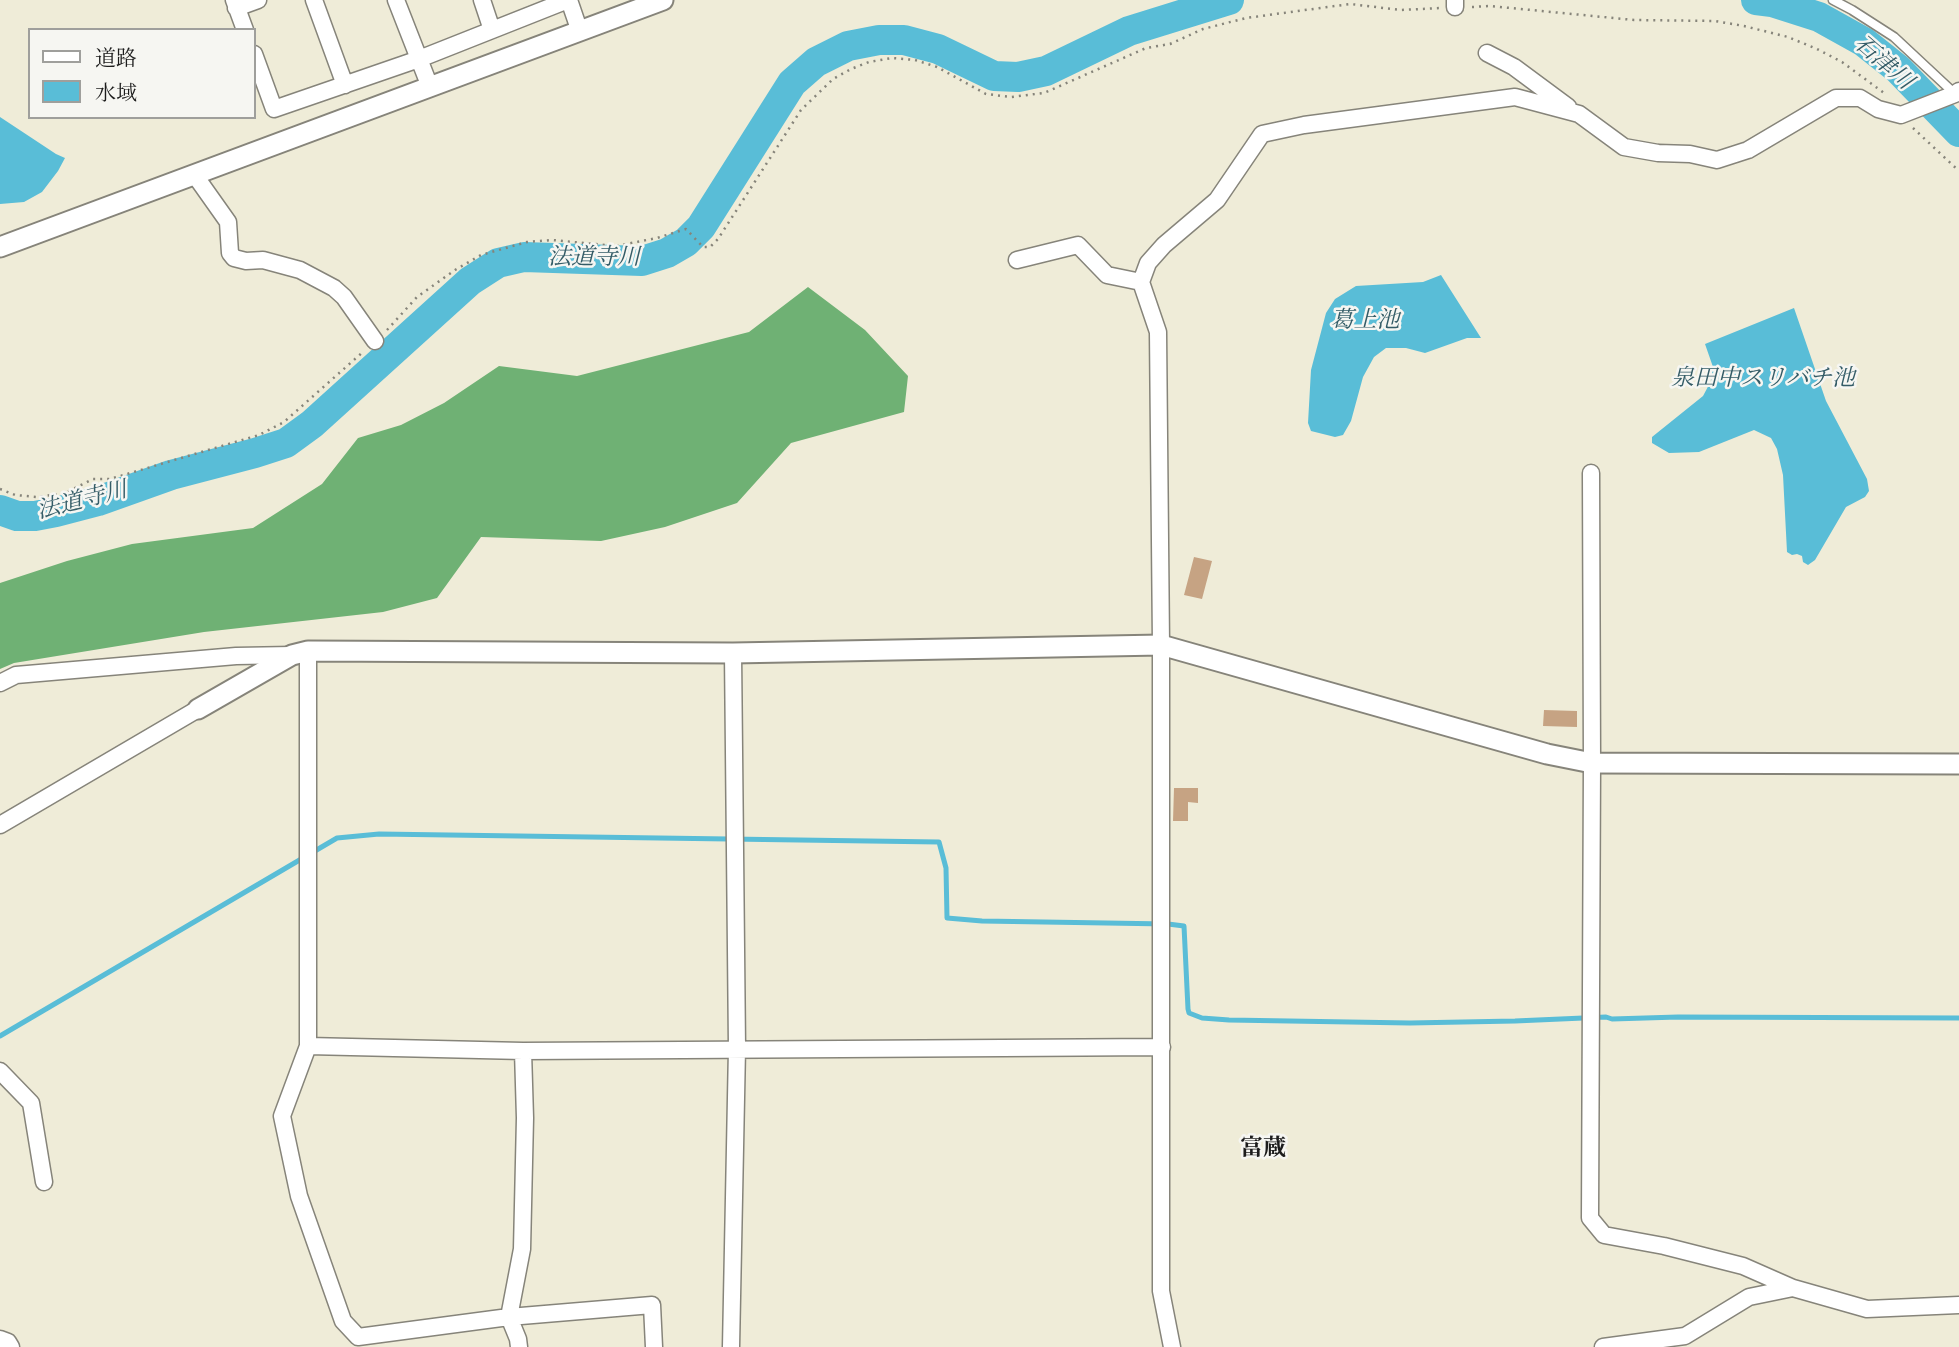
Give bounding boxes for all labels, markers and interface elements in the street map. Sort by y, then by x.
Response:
legend [28,28,256,119]
water label: 石津川 [1848,30,1918,96]
text: 道路 [95,49,137,70]
text: 水域 [95,84,137,105]
water label: 法道寺川 [548,244,640,272]
water label: 葛上池 [1331,307,1399,335]
water label: 泉田中スリバチ池 [1671,365,1855,393]
water label: 法道寺川 [34,476,130,526]
district label: 富蔵 [1240,1135,1286,1163]

